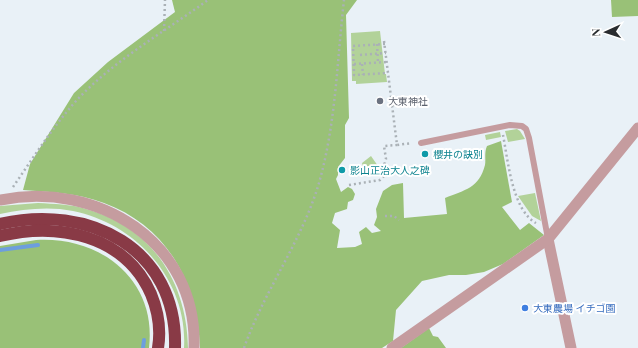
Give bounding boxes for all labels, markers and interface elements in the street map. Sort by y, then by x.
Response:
north arrow [586,12,626,52]
text: N [588,28,603,37]
place label: 大東神社 [388,94,428,108]
marker: 大東神社 [375,96,385,106]
place label: 櫻井の訣別 [433,147,483,161]
marker: 櫻井の訣別 [420,149,430,159]
place label: 影山正治大人之碑 [350,163,430,177]
marker: 影山正治大人之碑 [337,165,347,175]
place label: 大東農場 イチゴ園 [533,301,616,315]
marker: 大東農場 イチゴ園 [520,303,530,313]

